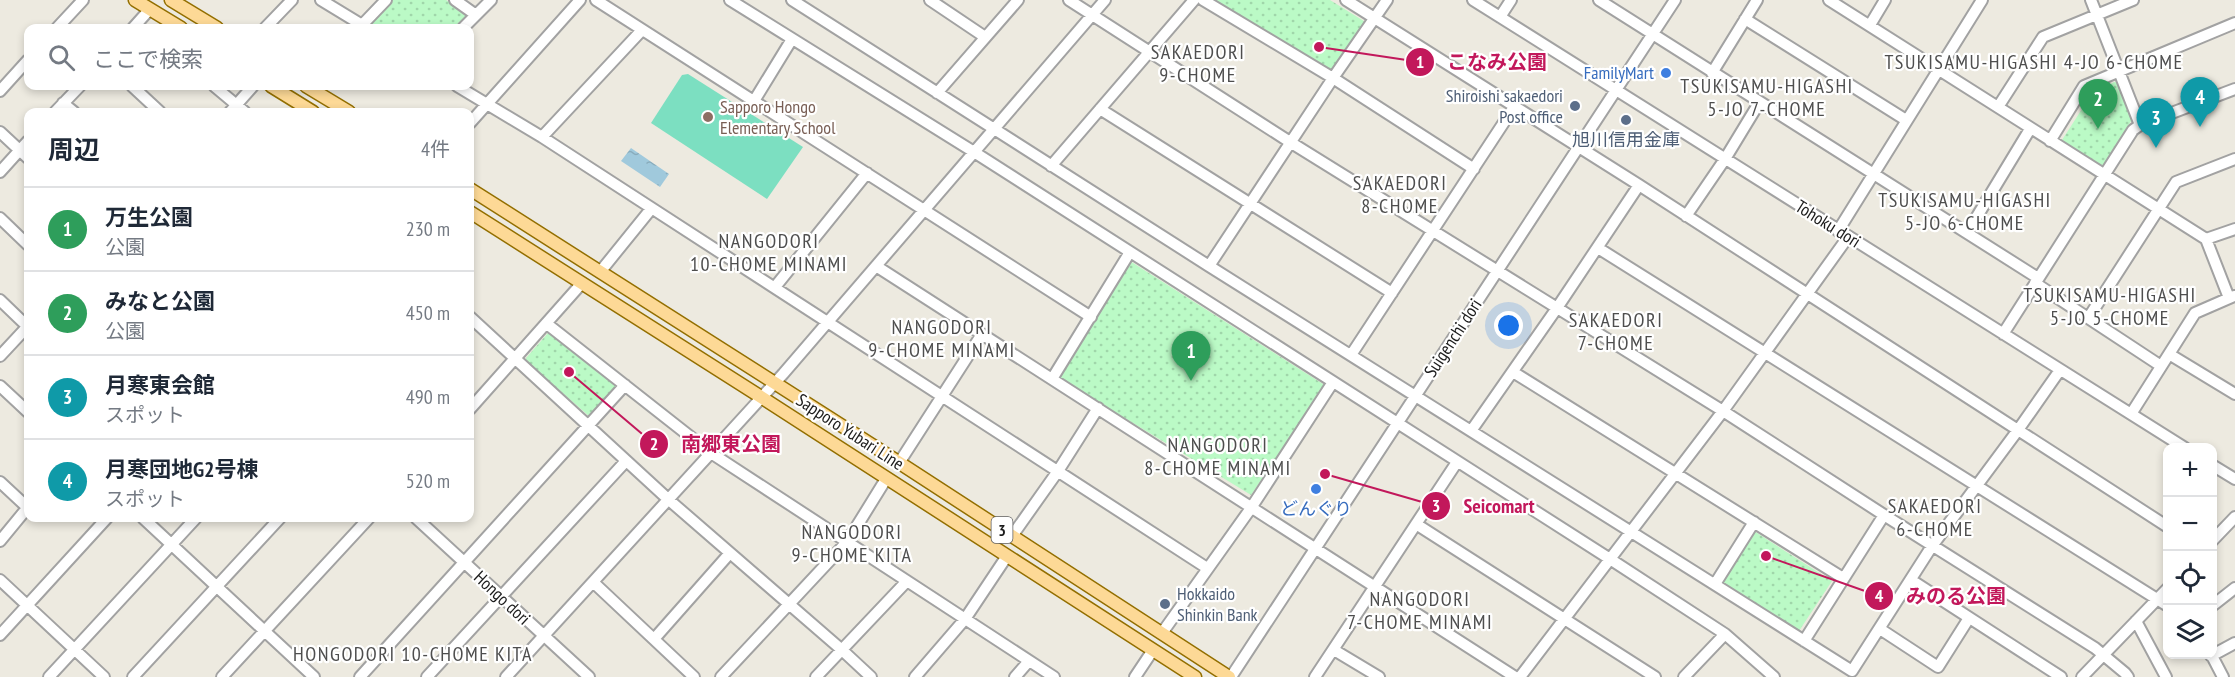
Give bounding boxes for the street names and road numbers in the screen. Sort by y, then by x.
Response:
street label: Tohoku dori [1791,195,1865,253]
street label: Suigenchi dori [1419,294,1486,381]
street label: Sapporo Yubari Line [792,388,908,475]
road number: 3 [992,517,1012,543]
street label: Hongo dori [469,566,535,630]

